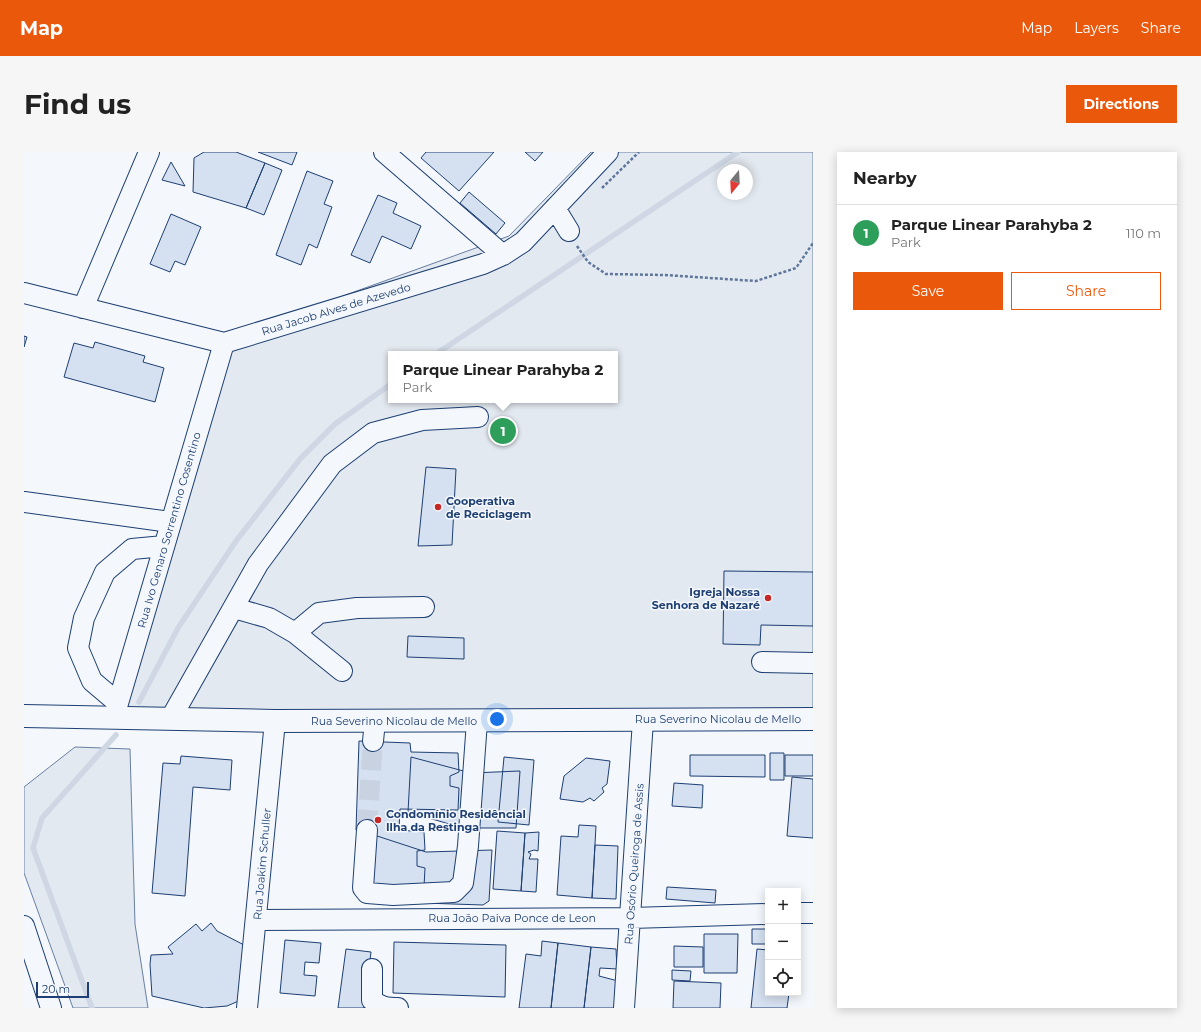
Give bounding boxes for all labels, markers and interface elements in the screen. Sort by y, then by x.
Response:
text: Map [20,17,63,40]
text: Map [1021,19,1052,37]
text: Layers [1074,19,1119,37]
text: Share [1141,19,1181,37]
button: Directions [1066,85,1177,123]
text: Find us [24,87,131,121]
north arrow [717,164,753,200]
text: Nearby [853,168,917,188]
text: Parque Linear Parahyba 2 [891,215,1092,234]
text: 1 [863,225,869,241]
text: 110 m [1126,225,1161,241]
text: Park [891,234,921,250]
button: Save [853,272,1003,310]
button: Share [1011,272,1161,310]
street label: Rua Jacob Alves de Azevedo [260,280,412,338]
popup [388,351,618,403]
text: Parque Linear Parahyba 2 [403,360,603,379]
text: Park [403,379,432,395]
pin: 1 [490,416,516,446]
street label: Rua Ivo Genaro Sorrentino Cosentino [134,430,204,630]
place label: Cooperativa de Reciclagem [446,494,531,521]
marker: Cooperativa de Reciclagem [433,502,443,512]
place label: Igreja Nossa Senhora de Nazaré [652,585,760,612]
marker: Igreja Nossa Senhora de Nazaré [763,593,773,603]
your location [487,709,507,729]
street label: Rua Severino Nicolau de Mello [635,712,801,726]
street label: Rua Severino Nicolau de Mello [311,714,477,728]
street label: Rua Osório Queiroga de Assis [621,782,647,945]
street label: Rua Joakim Schuller [250,807,274,921]
place label: Condomínio Residêncial Ilha da Restinga [386,807,526,834]
marker: Condomínio Residêncial Ilha da Restinga [373,815,383,825]
map controls [765,888,801,996]
button: + [765,888,801,924]
street label: Rua João Paiva Ponce de Leon [428,911,596,925]
button: − [765,924,801,960]
button: locate [765,960,801,996]
scale bar [36,980,89,999]
text: 20 m [42,982,70,996]

